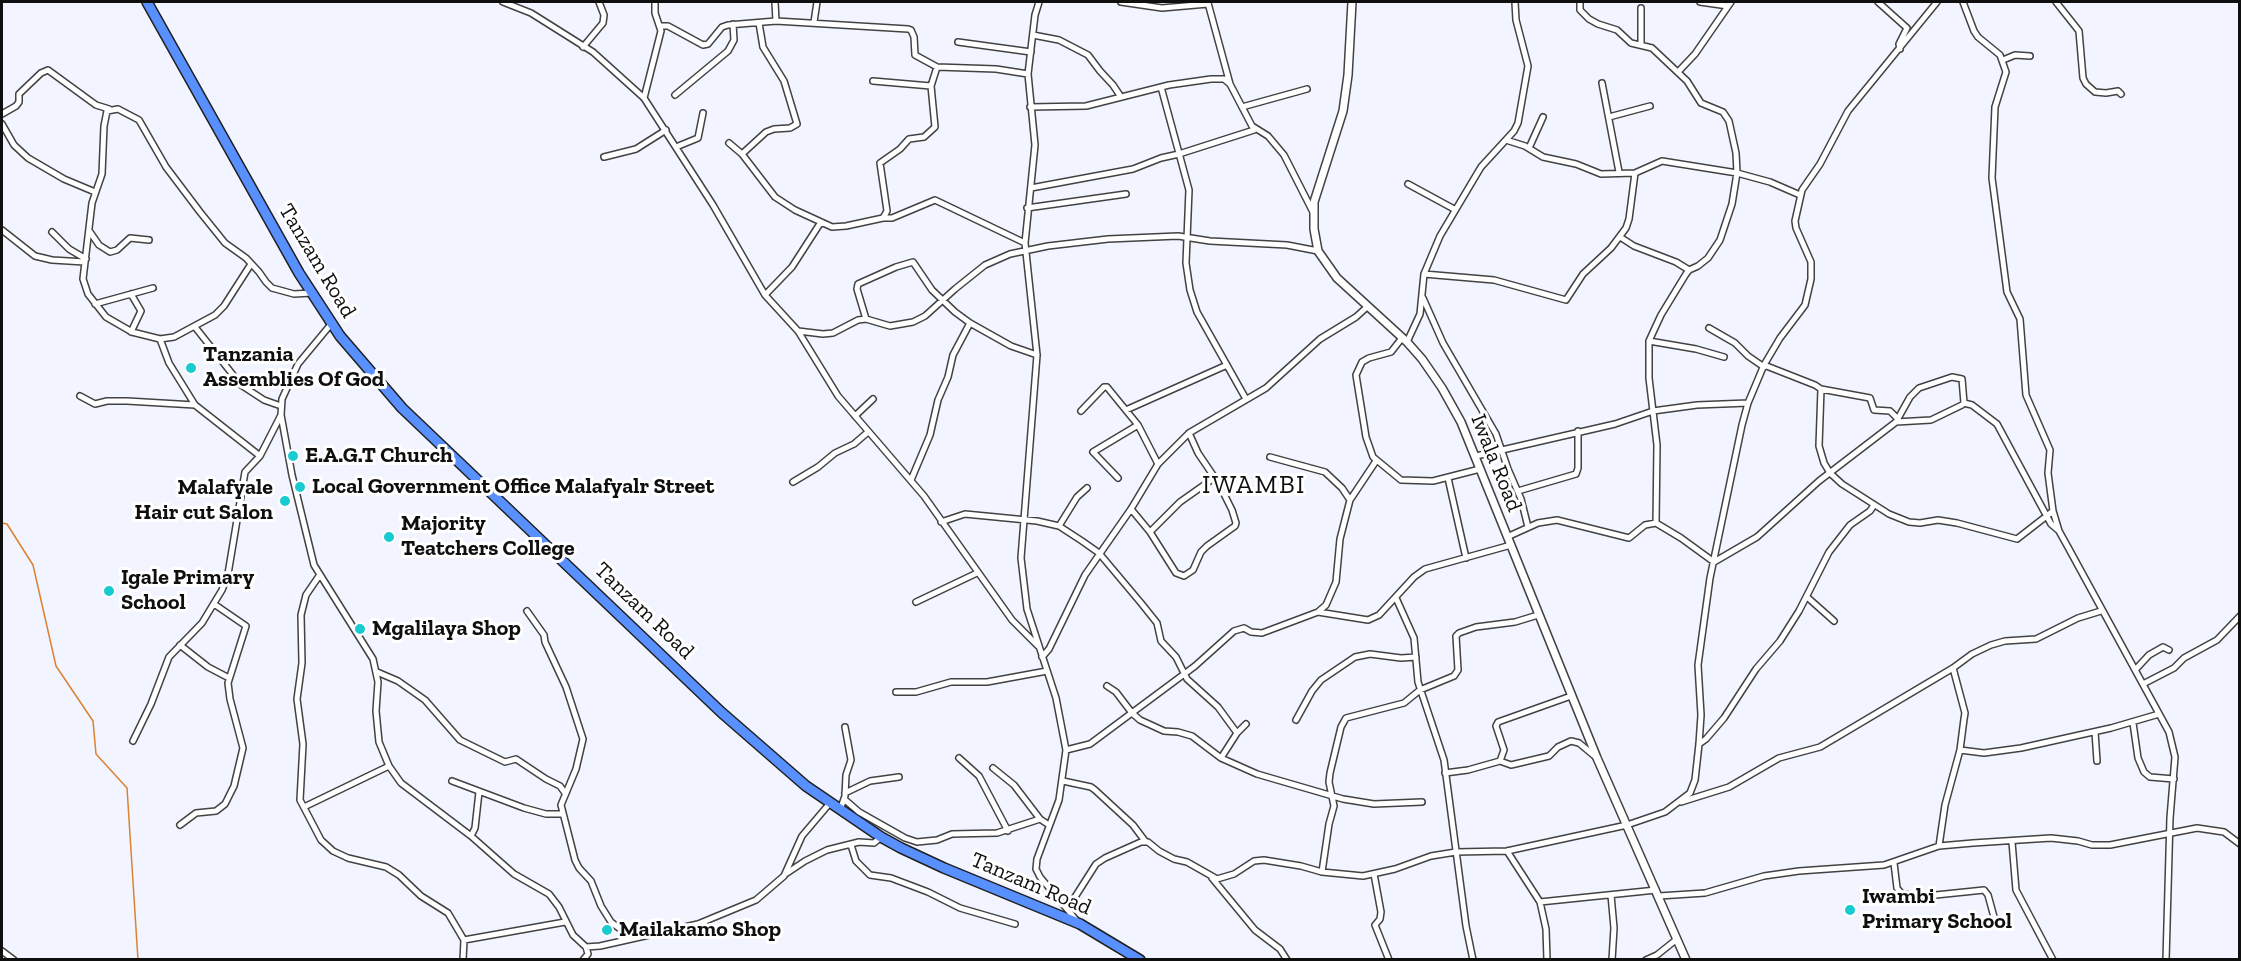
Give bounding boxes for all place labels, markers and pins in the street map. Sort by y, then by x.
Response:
place label: Tanzania Assemblies Of God [203,342,384,394]
marker: Tanzania Assemblies Of God [184,361,198,375]
place label: E.A.G.T Church [305,443,453,469]
marker: E.A.G.T Church [286,449,300,463]
place label: Local Government Office Malafyalr Street [312,474,714,500]
place label: Malafyale Hair cut Salon [135,475,273,526]
marker: Local Government Office Malafyalr Street [293,480,307,494]
marker: Malafyale Hair cut Salon [278,494,292,508]
place label: Majority Teatchers College [401,511,575,562]
marker: Majority Teatchers College [382,530,396,544]
place label: Igale Primary School [121,565,254,616]
marker: Igale Primary School [102,584,116,598]
place label: Mgalilaya Shop [372,616,521,642]
marker: Mgalilaya Shop [353,622,367,636]
place label: Iwambi Primary School [1862,884,2012,936]
marker: Iwambi Primary School [1843,903,1857,917]
place label: Mailakamo Shop [619,917,781,943]
marker: Mailakamo Shop [600,923,614,937]

